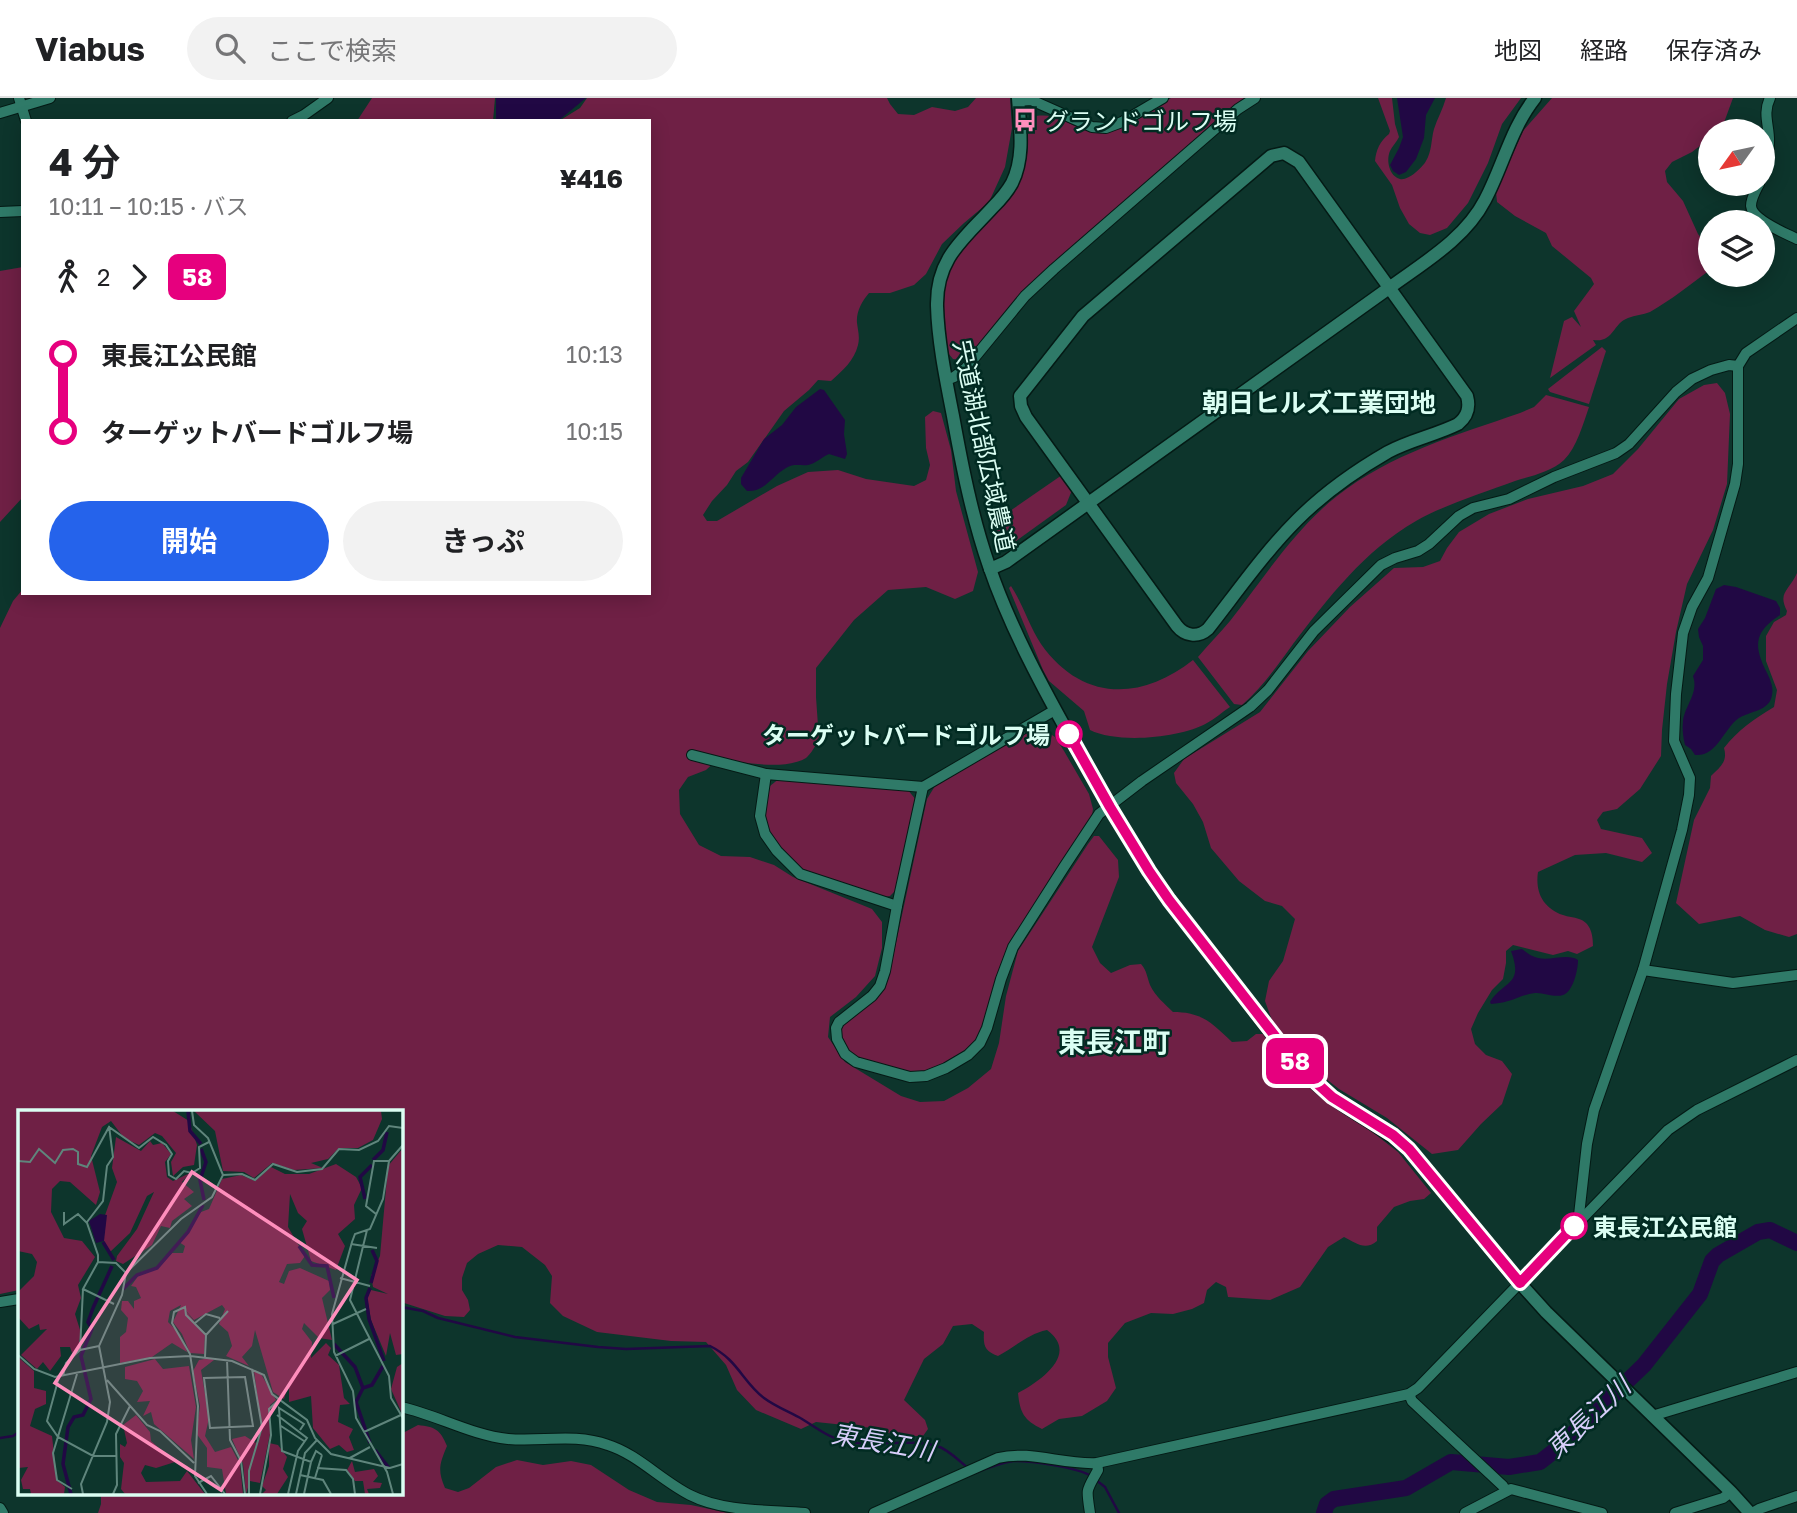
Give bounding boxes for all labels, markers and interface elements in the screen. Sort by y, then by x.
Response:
search box [187,17,677,80]
text: Viabus [35,29,145,68]
icon: search [211,29,249,67]
text: ここで検索 [267,35,397,66]
text: 地図 [1494,35,1542,64]
text: 経路 [1580,35,1628,64]
text: 保存済み [1666,35,1762,64]
bus stop icon: グランドゴルフ場 [1011,106,1039,134]
place label: グランドゴルフ場 [1045,106,1237,135]
north arrow [1698,119,1774,196]
map controls [1698,119,1775,287]
text: 4 分 [49,139,120,184]
text: ¥416 [560,163,623,194]
text: 10:11 – 10:15 · バス [49,192,249,220]
button: layers [1698,210,1775,287]
icon: walk [49,258,87,296]
icon: forward [120,258,158,296]
text: 58 [182,262,212,291]
text: 2 [97,263,110,291]
street label: 宍道湖北部広域農道 [948,337,1022,555]
text: 東長江公民館 [101,340,257,371]
text: 10:13 [566,340,623,368]
district label: 朝日ヒルズ工業団地 [1202,387,1436,418]
text: ターゲットバードゴルフ場 [101,417,413,448]
text: 10:15 [566,417,623,445]
button: 開始 [49,501,329,581]
button: きっぷ [343,501,623,581]
place label: ターゲットバードゴルフ場 [762,720,1050,749]
marker: ターゲットバードゴルフ場 [1056,721,1082,747]
district label: 東長江町 [1058,1025,1170,1058]
line badge: 58 [1264,1038,1326,1084]
text: 58 [1280,1046,1310,1075]
inset map [18,1110,402,1496]
place label: 東長江公民館 [1593,1212,1737,1241]
marker: 東長江公民館 [1561,1213,1587,1239]
water label: 東長江川 [1539,1368,1639,1464]
water label: 東長江川 [829,1418,940,1467]

